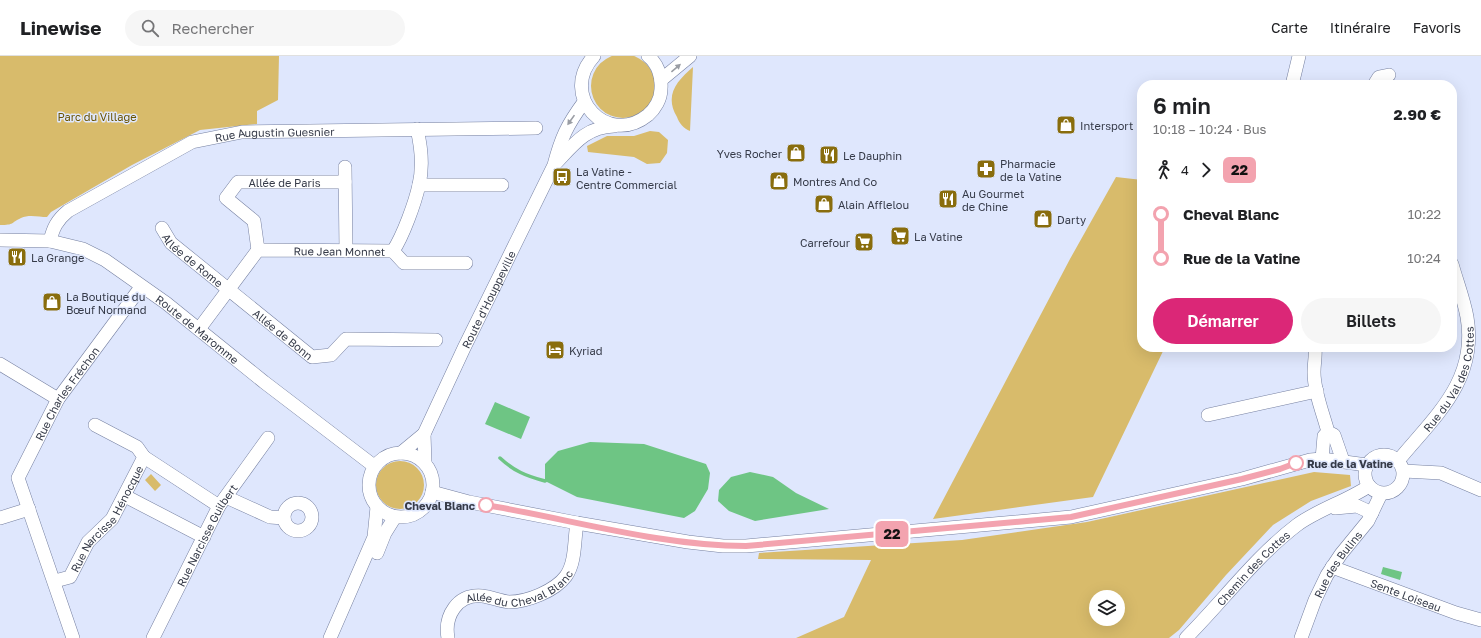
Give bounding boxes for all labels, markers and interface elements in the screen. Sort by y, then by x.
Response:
search box [125,10,405,46]
text: Linewise [20,16,101,39]
icon: search [139,17,161,39]
text: Rechercher [171,19,254,37]
text: Carte [1271,19,1308,36]
text: Itinéraire [1330,19,1391,36]
text: Favoris [1413,19,1461,36]
one-way arrow [671,64,681,73]
text: 6 min [1153,92,1211,119]
text: 2.90 € [1393,105,1441,123]
park label: Parc du Village [57,110,137,123]
one-way arrow [567,114,575,125]
shop icon: Intersport [1055,114,1077,136]
place label: Intersport [1080,119,1133,132]
text: 10:18 – 10:24 · Bus [1153,121,1267,137]
street label: Rue Augustin Guesnier [214,124,335,144]
shop icon: Yves Rocher [785,142,807,164]
restaurant icon: Le Dauphin [818,144,840,166]
place label: Yves Rocher [717,147,783,160]
place label: Le Dauphin [843,149,902,162]
place label: Pharmacie de la Vatine [1000,157,1062,183]
pharmacy icon: Pharmacie de la Vatine [975,158,997,180]
icon: walk [1153,159,1175,181]
icon: forward [1195,159,1217,181]
text: 22 [1231,161,1248,178]
text: 4 [1181,162,1189,178]
place label: La Vatine - Centre Commercial [576,165,677,191]
bus stop icon: La Vatine - Centre Commercial [551,166,573,188]
shop icon: Montres And Co [768,170,790,192]
place label: Montres And Co [793,175,877,188]
street label: Allée de Paris [249,176,321,189]
place label: Au Gourmet de Chine [962,187,1024,213]
restaurant icon: Au Gourmet de Chine [937,188,959,210]
shop icon: Alain Afflelou [813,193,835,215]
place label: Alain Afflelou [838,198,909,211]
text: Cheval Blanc [1183,205,1279,223]
text: 10:22 [1408,206,1441,222]
shop icon: Darty [1032,208,1054,230]
place label: Darty [1057,213,1086,226]
supermarket icon: La Vatine [889,225,911,247]
place label: La Vatine [914,230,963,243]
street label: Allée de Rome [160,231,226,289]
supermarket icon: Carrefour [853,231,875,253]
place label: Carrefour [800,236,851,249]
street label: Rue Jean Monnet [293,244,385,257]
restaurant icon: La Grange [6,246,28,268]
street label: Route d'Houppeville [458,248,517,350]
text: Rue de la Vatine [1183,249,1300,267]
text: 10:24 [1407,250,1441,266]
place label: La Grange [31,251,84,264]
place label: La Boutique du Bœuf Normand [66,290,147,316]
shop icon: La Boutique du Bœuf Normand [41,291,63,313]
street label: Route de Maromme [154,292,242,366]
button: Démarrer [1153,298,1293,344]
button: Billets [1301,298,1441,344]
street label: Allée de Bonn [251,306,316,362]
street label: Rue du Val des Cottes [1420,326,1475,434]
hotel icon: Kyriad [544,339,566,361]
street label: Rue Charles Fréchon [32,344,101,443]
place label: Kyriad [569,344,603,357]
marker: Rue de la Vatine [1288,455,1304,471]
place label: Rue de la Vatine [1307,457,1394,470]
street label: Rue Narcisse Hénocque [67,463,145,574]
street label: Rue Narcisse Guilbert [173,481,239,588]
marker: Cheval Blanc [478,497,494,513]
place label: Cheval Blanc [404,499,476,512]
line badge: 22 [874,521,910,547]
text: 22 [883,525,901,542]
street label: Chemin des Cottes [1213,527,1292,608]
street label: Rue des Bulins [1311,528,1364,600]
street label: Allée du Cheval Blanc [464,568,575,609]
street label: Sente Loiseau [1369,575,1443,614]
map controls [1089,590,1125,626]
button: layers [1089,590,1125,626]

